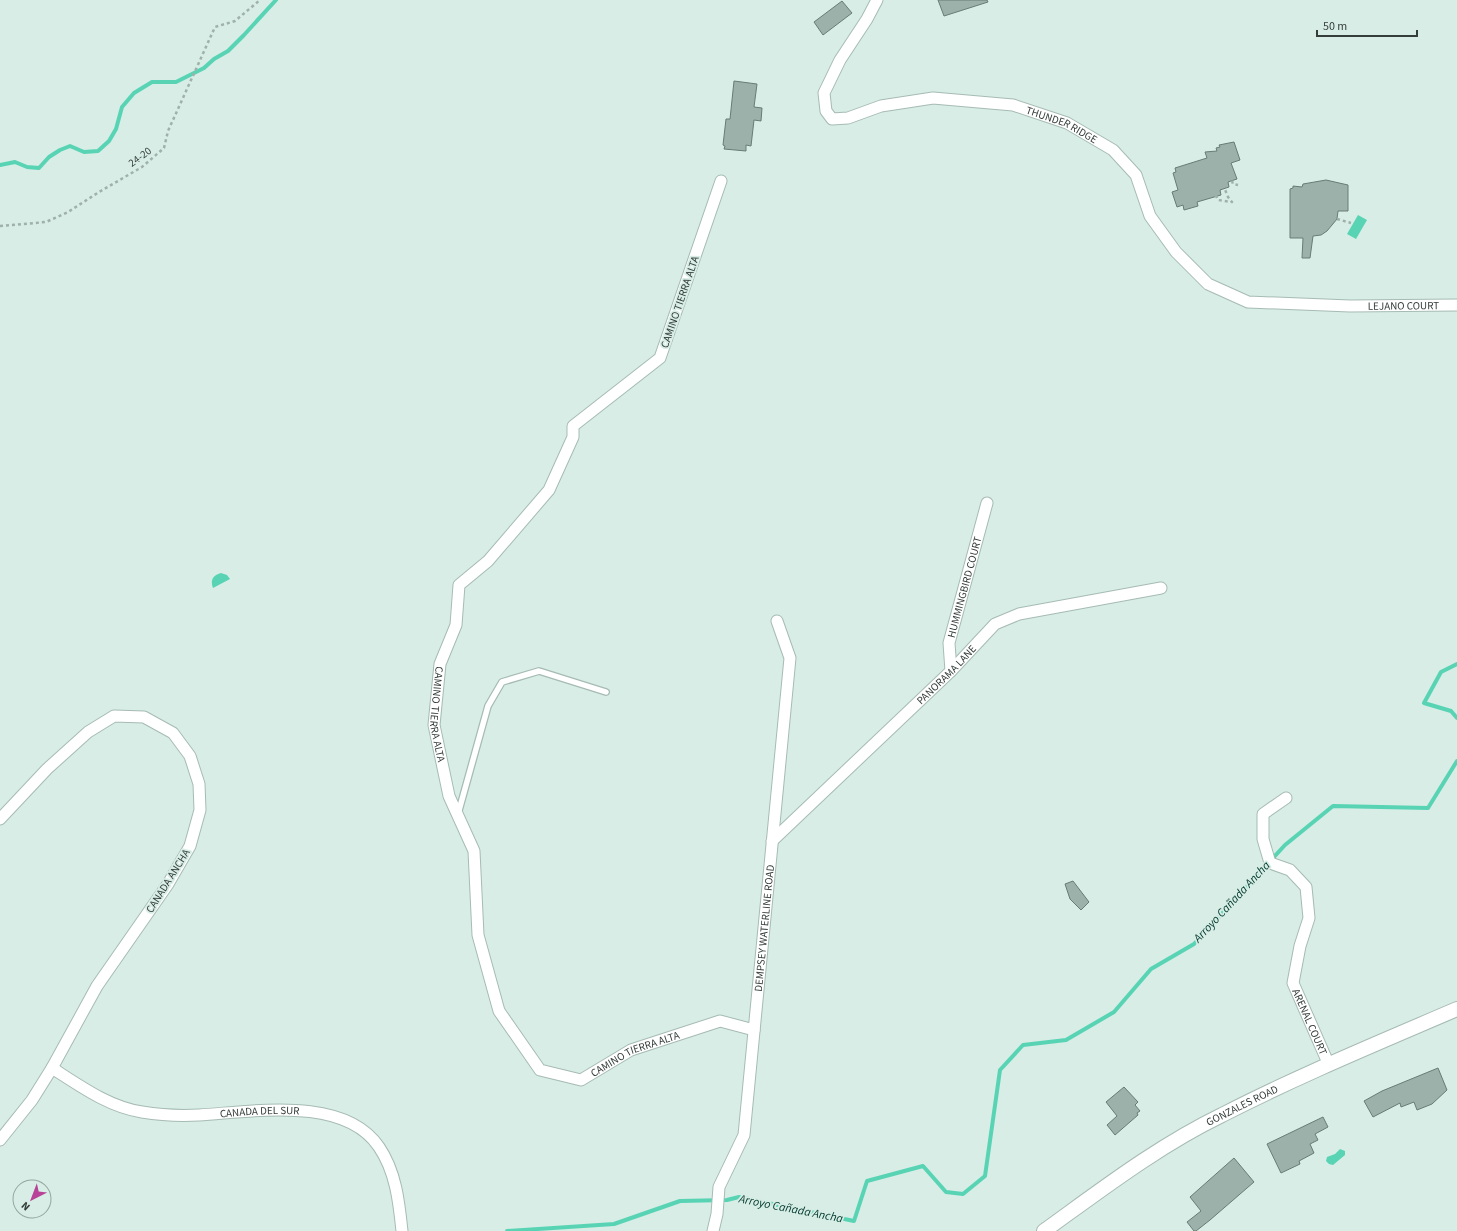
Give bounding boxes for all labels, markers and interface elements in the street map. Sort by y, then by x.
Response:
scale bar [1317,12,1417,38]
text: 50 m [1323,18,1347,35]
street label: THUNDER RIDGE [1024,102,1100,147]
street label: 24-20 [125,143,155,171]
street label: CAMINO TIERRA ALTA [657,254,703,350]
street label: LEJANO COURT [1368,298,1439,313]
street label: HUMMINGBIRD COURT [943,535,985,639]
street label: PANORAMA LANE [913,641,980,708]
street label: CAMINO TIERRA ALTA [426,666,449,763]
street label: CANADA ANCHA [142,846,194,916]
water label: Arroyo Cañada Ancha [1189,857,1275,947]
street label: DEMPSEY WATERLINE ROAD [750,864,778,992]
street label: ARENAL COURT [1289,986,1331,1057]
street label: CAMINO TIERRA ALTA [588,1027,681,1080]
street label: GONZALES ROAD [1203,1081,1281,1129]
street label: CANADA DEL SUR [219,1102,300,1121]
north arrow [12,1179,52,1219]
water label: Arroyo Cañada Ancha [737,1190,845,1228]
text: N [18,1198,33,1214]

